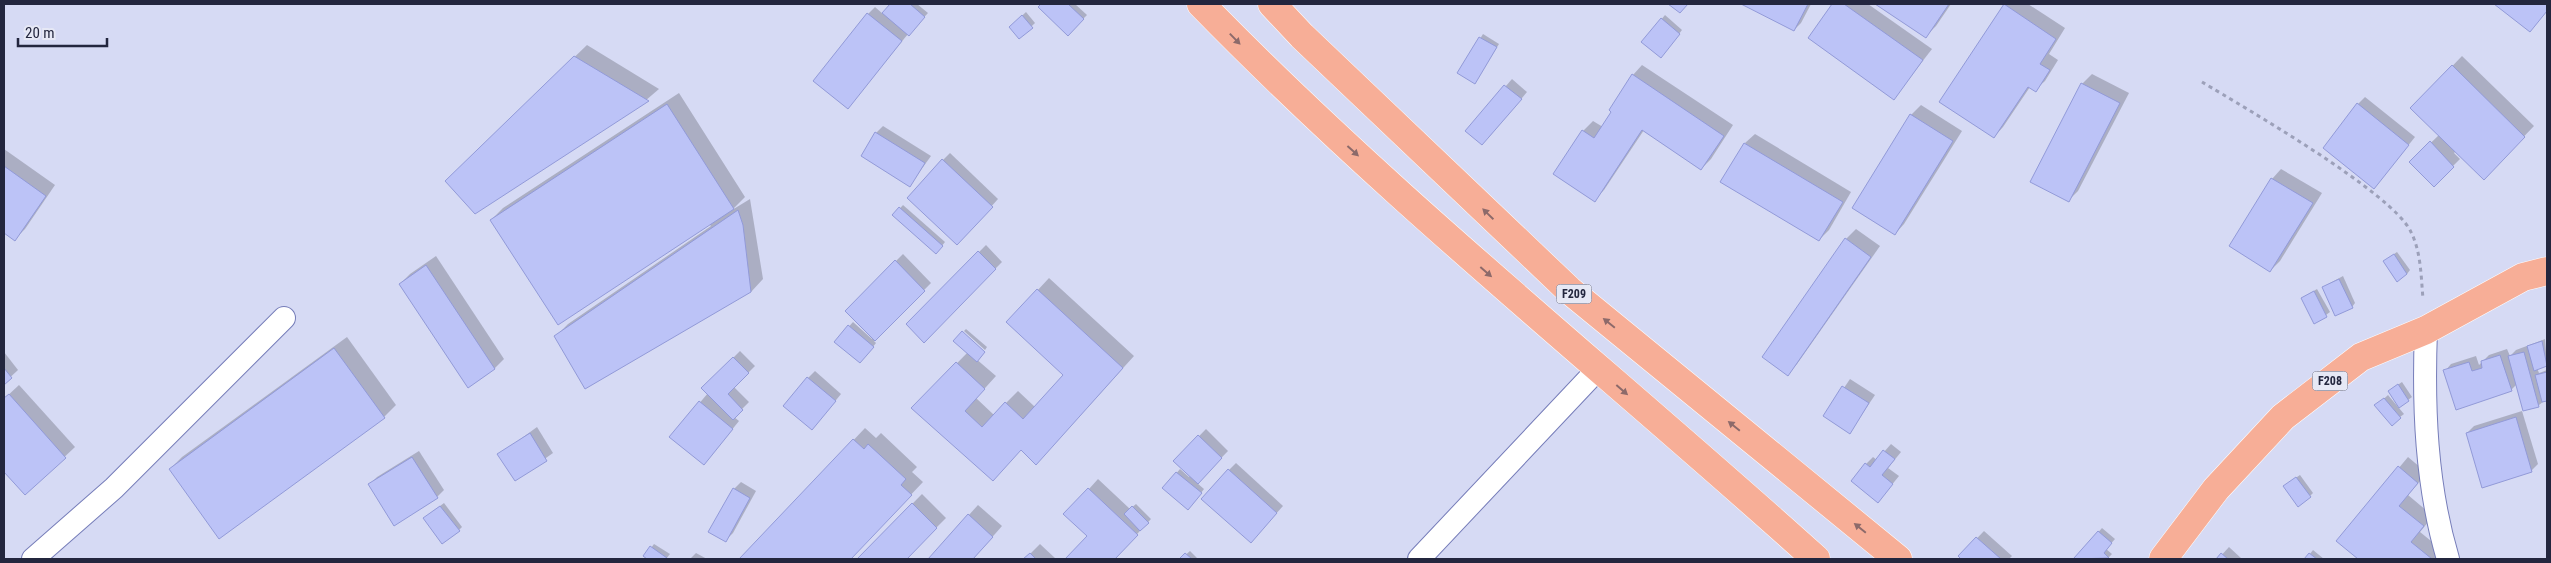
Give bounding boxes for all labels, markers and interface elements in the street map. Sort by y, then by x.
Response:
scale bar [18,15,106,47]
text: 20 m [25,24,55,42]
one-way arrow [1229,32,1241,44]
one-way arrow [1347,145,1359,157]
one-way arrow [1483,208,1495,220]
one-way arrow [1480,266,1493,277]
road number: F209 [1556,284,1592,304]
one-way arrow [1602,317,1615,328]
road number: F208 [2312,372,2348,391]
one-way arrow [1616,384,1629,395]
one-way arrow [1728,420,1741,431]
one-way arrow [1854,523,1867,534]

